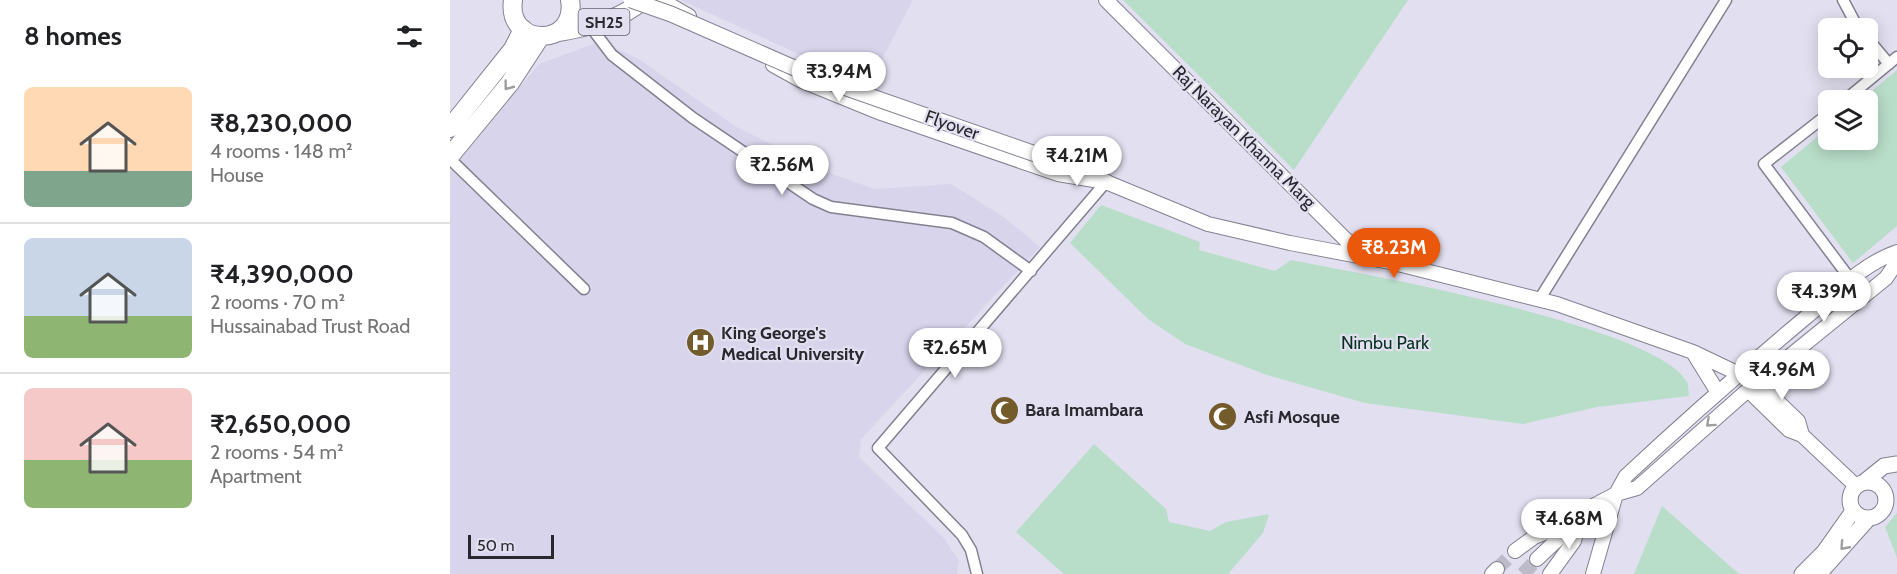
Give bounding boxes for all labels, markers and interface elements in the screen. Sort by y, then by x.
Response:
road number: SH25 [578,9,630,35]
map controls [1818,18,1878,150]
button: locate [1818,18,1878,78]
text: 8 homes [24,20,122,52]
icon: filters [393,20,426,53]
pin: ₹3.94M [790,52,888,103]
text: ₹3.94M [806,59,872,83]
street label: Raj Narayan Khanna Marg [1168,61,1321,214]
one-way arrow [504,79,515,90]
button: layers [1818,90,1878,150]
street label: Flyover [922,106,982,145]
text: ₹8,230,000 [210,107,353,139]
icon: home [72,111,144,183]
pin: ₹4.21M [1028,136,1126,187]
text: 4 rooms · 148 m² [210,139,353,163]
text: ₹4.21M [1046,143,1108,167]
pin: ₹2.56M [733,145,831,196]
text: ₹2.56M [750,152,814,176]
text: House [210,163,264,187]
pin: ₹8.23M [1345,228,1443,279]
text: ₹8.23M [1361,235,1427,259]
text: ₹4,390,000 [210,258,354,290]
icon: home [72,262,144,334]
pin: ₹4.39M [1775,272,1873,323]
text: ₹4.39M [1791,279,1857,303]
text: 2 rooms · 70 m² [210,290,345,314]
text: Hussainabad Trust Road [210,314,410,338]
place label: King George's Medical University [721,322,865,365]
hospital icon: King George's Medical University [684,327,716,359]
pin: ₹2.65M [906,328,1004,379]
park label: Nimbu Park [1341,332,1430,354]
text: ₹2.65M [923,335,987,359]
pin: ₹4.96M [1733,350,1831,401]
text: ₹4.96M [1749,357,1815,381]
mosque icon: Bara Imambara [988,394,1020,426]
place label: Bara Imambara [1025,399,1143,421]
mosque icon: Asfi Mosque [1207,401,1239,433]
place label: Asfi Mosque [1244,406,1340,428]
text: ₹2,650,000 [210,408,351,440]
icon: home [72,412,144,484]
one-way arrow [1706,416,1717,427]
text: 2 rooms · 54 m² [210,440,344,464]
text: Apartment [210,464,302,488]
pin: ₹4.68M [1520,499,1618,550]
text: ₹4.68M [1535,506,1603,530]
scale bar [468,532,554,560]
text: 50 m [477,536,514,555]
one-way arrow [1840,539,1851,550]

